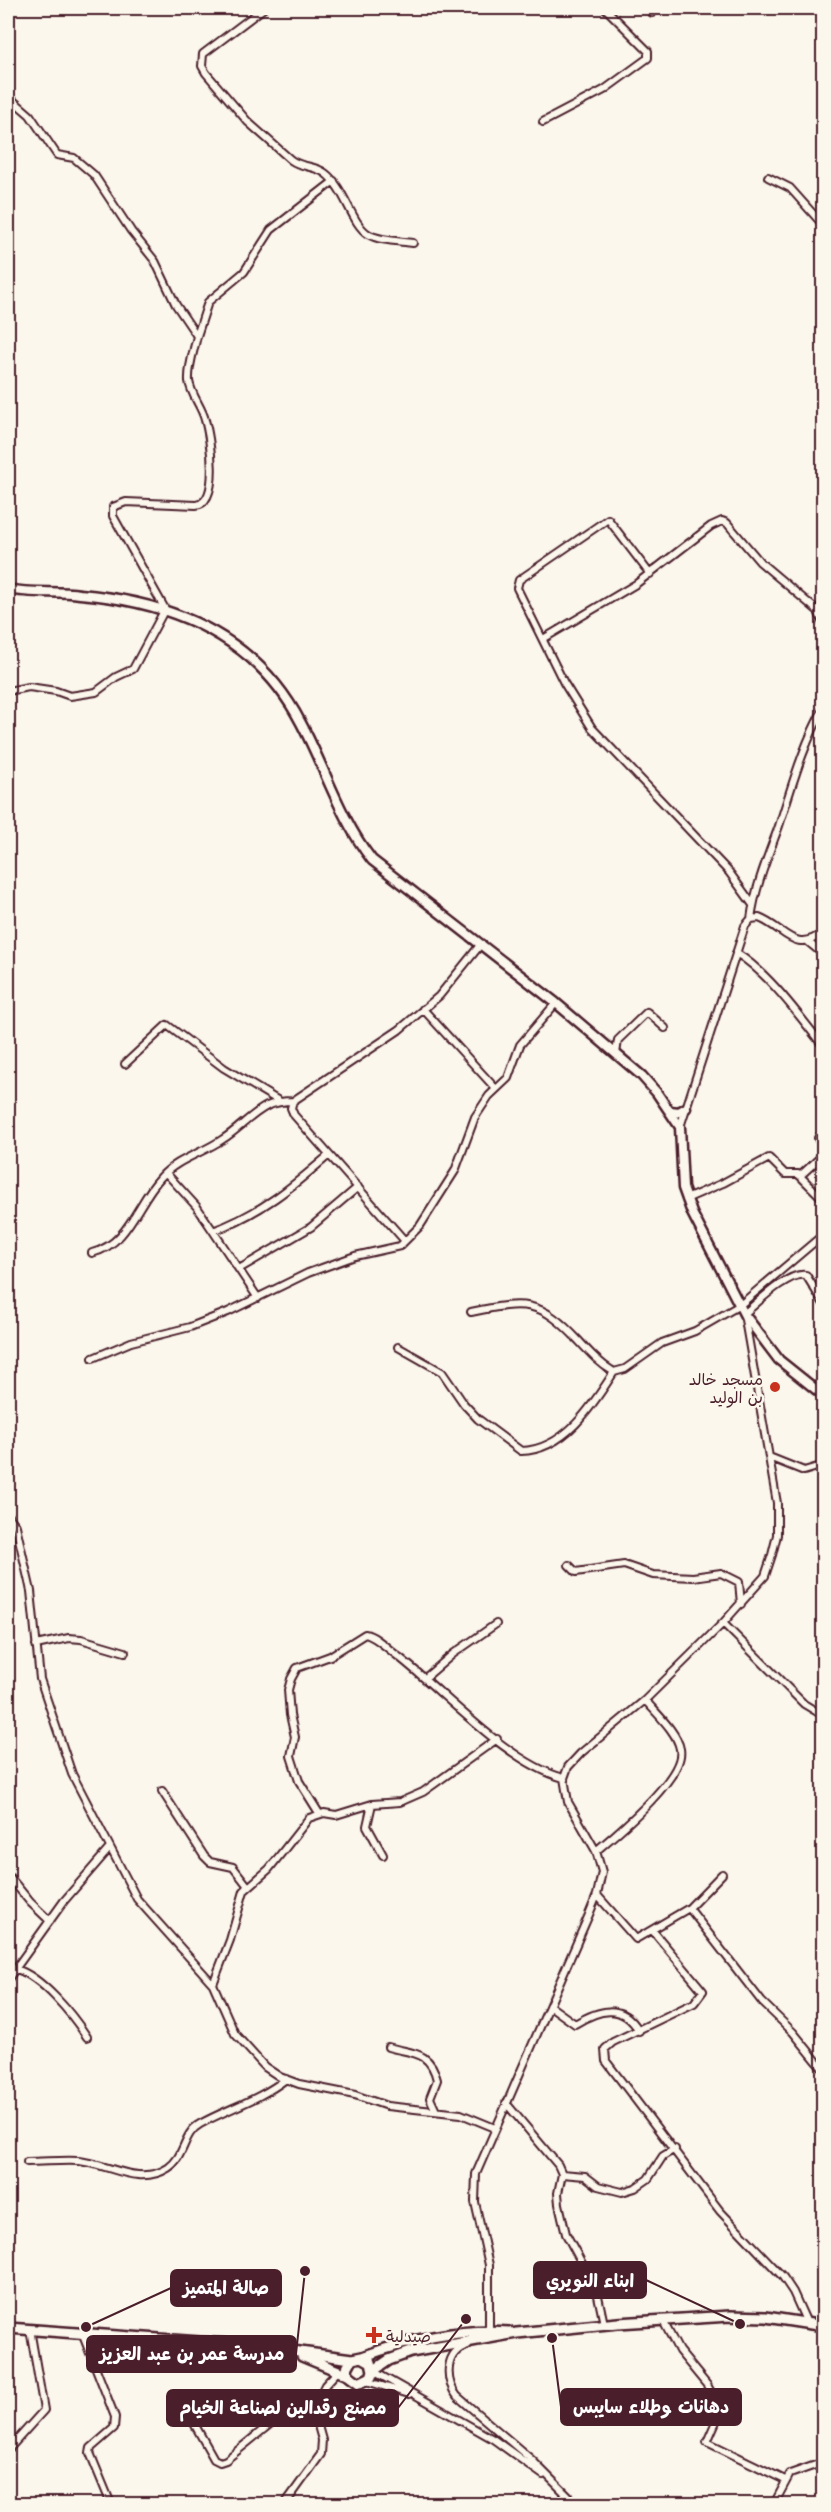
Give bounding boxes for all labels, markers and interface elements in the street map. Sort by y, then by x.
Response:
place label: مسجد خالد بن الوليد [689,1366,763,1408]
marker: مسجد خالد بن الوليد [768,1380,782,1394]
callout: ابناء النويري [534,2262,646,2298]
text: ابناء النويري [546,2266,634,2295]
callout: صالة المتميز [171,2270,281,2306]
text: صالة المتميز [181,2273,269,2300]
place label: صيدلية [386,2323,431,2347]
marker: صيدلية [367,2328,381,2342]
callout: مدرسة عمر بن عبد العزيز [87,2336,296,2372]
text: مدرسة عمر بن عبد العزيز [98,2339,284,2366]
callout: دهانات وطلاء سايبس [561,2389,741,2425]
callout: مصنع رقدالين لصناعة الخيام [167,2390,398,2426]
text: دهانات وطلاء سايبس [573,2392,729,2419]
text: مصنع رقدالين لصناعة الخيام [180,2393,386,2422]

